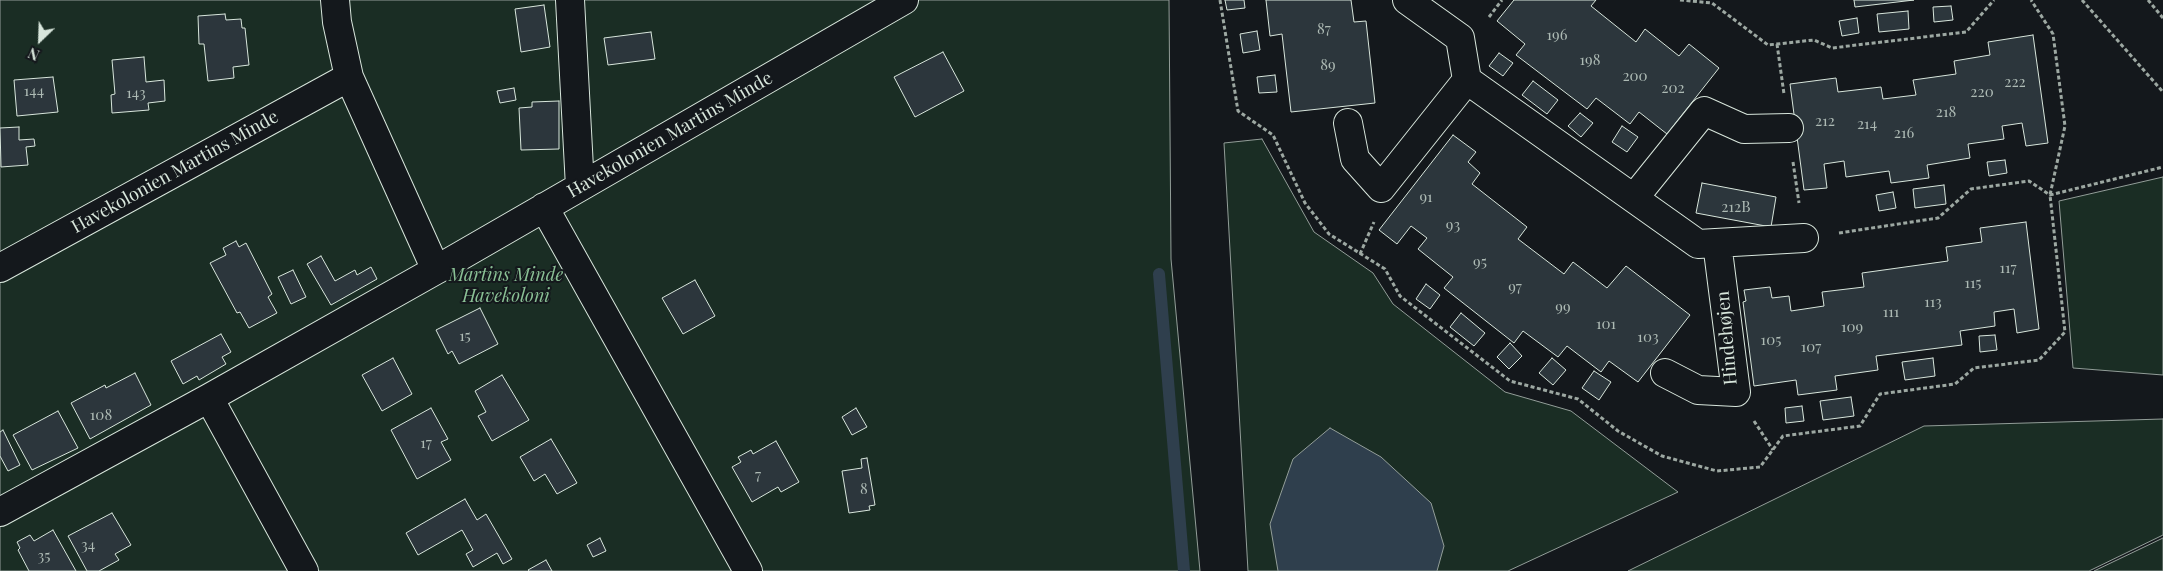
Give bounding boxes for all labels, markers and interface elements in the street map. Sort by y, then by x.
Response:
north arrow [15,15,65,65]
house number: 87 [1317,20,1331,38]
house number: 196 [1547,26,1567,44]
text: N [25,43,42,65]
house number: 198 [1580,51,1600,69]
house number: 89 [1320,56,1336,74]
street label: Havekolonien Martins Minde [564,67,776,203]
house number: 200 [1622,67,1648,85]
house number: 222 [2004,73,2026,91]
house number: 202 [1661,79,1685,97]
house number: 144 [24,82,44,100]
house number: 220 [1970,83,1994,101]
house number: 143 [126,84,146,102]
house number: 218 [1936,103,1956,121]
street label: Havekolonien Martins Minde [68,106,282,238]
house number: 212 [1815,112,1835,130]
house number: 214 [1857,115,1877,133]
house number: 216 [1894,124,1914,142]
house number: 91 [1419,188,1433,206]
house number: 212B [1721,198,1751,216]
house number: 93 [1446,216,1460,234]
house number: 95 [1473,253,1487,271]
house number: 117 [1999,259,2017,277]
park label: Martins Minde Havekoloni [449,264,563,306]
house number: 115 [1964,274,1982,292]
house number: 97 [1508,278,1522,296]
street label: Hindehøjen [1712,290,1742,386]
house number: 113 [1924,293,1942,311]
house number: 99 [1555,298,1571,316]
house number: 111 [1883,303,1899,321]
house number: 101 [1596,315,1616,333]
house number: 109 [1841,318,1863,336]
house number: 15 [459,327,471,345]
house number: 103 [1637,328,1659,346]
house number: 105 [1761,331,1781,349]
house number: 107 [1801,338,1821,356]
house number: 108 [90,406,112,424]
house number: 17 [420,434,432,452]
house number: 7 [755,466,761,484]
house number: 8 [860,480,868,498]
house number: 34 [81,536,95,554]
house number: 35 [38,547,50,565]

